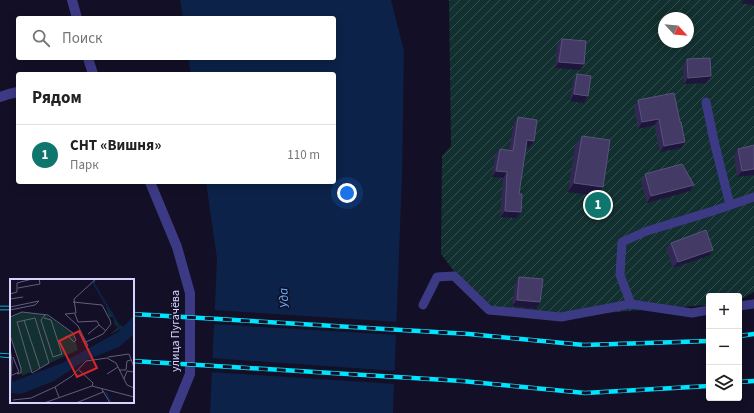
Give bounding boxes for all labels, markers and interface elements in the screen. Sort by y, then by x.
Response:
north arrow [658,12,694,48]
search box [16,16,336,60]
icon: search [30,27,52,49]
text: Поиск [62,28,103,49]
text: Рядом [32,86,82,110]
text: СНТ «Вишня» [70,135,161,156]
text: 1 [42,146,48,164]
text: 110 m [287,146,320,164]
text: Парк [70,156,99,174]
your location [337,183,357,203]
pin: 1 [585,190,611,220]
inset map [10,279,134,403]
water label: Уда [274,287,294,309]
street label: улица Пугачёва [167,290,184,372]
map controls [706,293,742,401]
button: + [706,293,742,329]
button: − [706,329,742,365]
button: layers [706,365,742,401]

